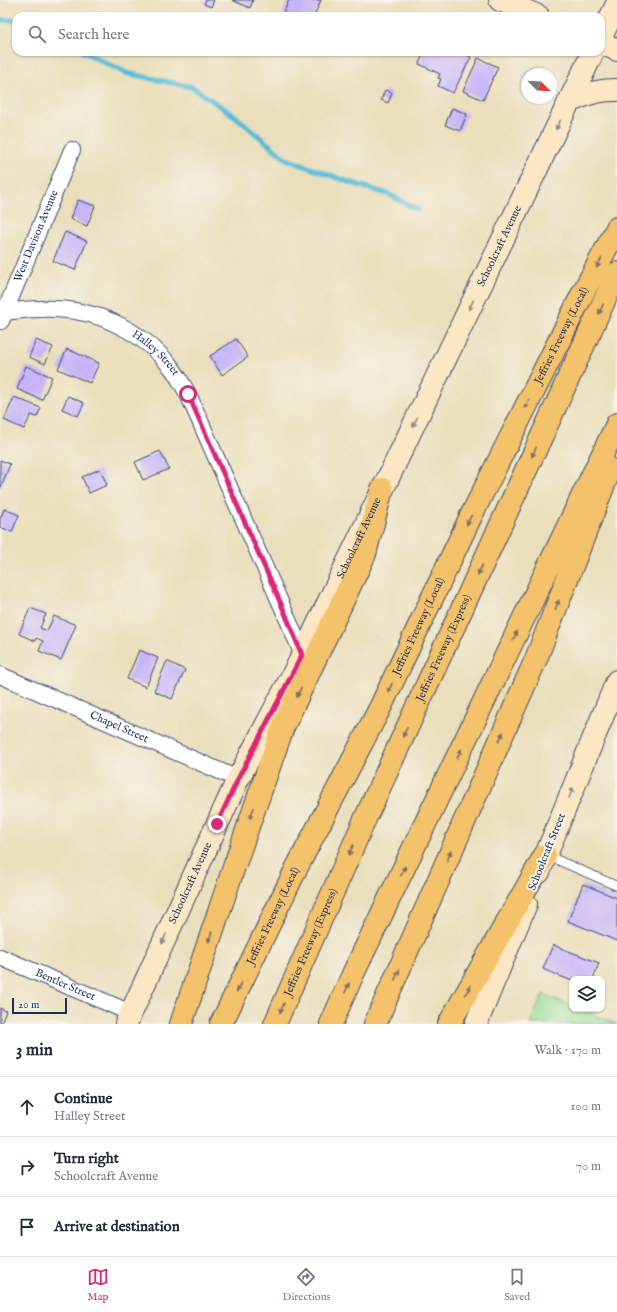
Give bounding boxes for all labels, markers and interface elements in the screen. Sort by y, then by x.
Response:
search box [12,12,605,56]
icon: search [26,23,48,45]
text: Search here [58,25,129,44]
north arrow [521,68,557,104]
one-way arrow [555,119,561,131]
street label: West Davison Avenue [11,188,62,284]
street label: Schoolcraft Avenue [474,203,525,289]
one-way arrow [595,257,602,269]
street label: Jeffries Freeway (Local) [530,285,592,388]
one-way arrow [468,299,474,311]
one-way arrow [598,303,604,314]
street label: Halley Street [129,327,182,378]
route start [179,385,197,403]
one-way arrow [524,398,531,410]
one-way arrow [412,416,418,428]
one-way arrow [531,446,537,458]
street label: Schoolcraft Avenue [334,495,385,581]
one-way arrow [466,514,472,526]
one-way arrow [477,564,483,576]
street label: Jeffries Freeway (Local) [389,575,448,680]
street label: Jeffries Freeway (Express) [412,592,475,706]
one-way arrow [554,598,560,610]
one-way arrow [512,631,518,642]
one-way arrow [387,683,393,694]
one-way arrow [296,687,302,698]
street label: Chapel Street [88,708,151,746]
one-way arrow [402,726,408,737]
one-way arrow [498,732,504,743]
one-way arrow [456,748,462,759]
one-way arrow [568,788,574,799]
one-way arrow [249,808,255,820]
street label: Schoolcraft Street [525,811,569,893]
route end [208,815,226,833]
street label: Schoolcraft Avenue [166,840,215,926]
one-way arrow [348,845,354,856]
one-way arrow [446,851,452,862]
street label: Jeffries Freeway (Local) [243,865,303,969]
one-way arrow [399,865,406,877]
street label: Jeffries Freeway (Express) [280,886,341,1000]
one-way arrow [207,931,213,943]
one-way arrow [161,934,167,945]
street label: Bentler Street [33,966,98,1004]
one-way arrow [394,970,400,981]
map controls [569,976,605,1012]
button: layers [569,976,605,1012]
one-way arrow [235,981,241,993]
one-way arrow [344,983,350,994]
one-way arrow [465,984,472,996]
scale bar [12,996,67,1015]
text: 20 m [18,998,39,1012]
one-way arrow [279,1002,285,1013]
text: 3 min [16,1040,53,1061]
text: Walk · 170 m [535,1042,601,1059]
text: Continue [54,1089,112,1108]
icon: ahead [16,1096,38,1118]
text: 100 m [571,1098,601,1115]
text: Halley Street [54,1108,125,1125]
text: Turn right [54,1149,119,1168]
icon: right [16,1156,38,1178]
text: 70 m [576,1158,601,1175]
text: Schoolcraft Avenue [54,1168,158,1185]
icon: arrive [16,1216,38,1238]
text: Arrive at destination [54,1217,180,1236]
tab: Map [87,1266,109,1304]
tab: Directions [283,1266,330,1304]
tab: Saved [504,1266,530,1304]

